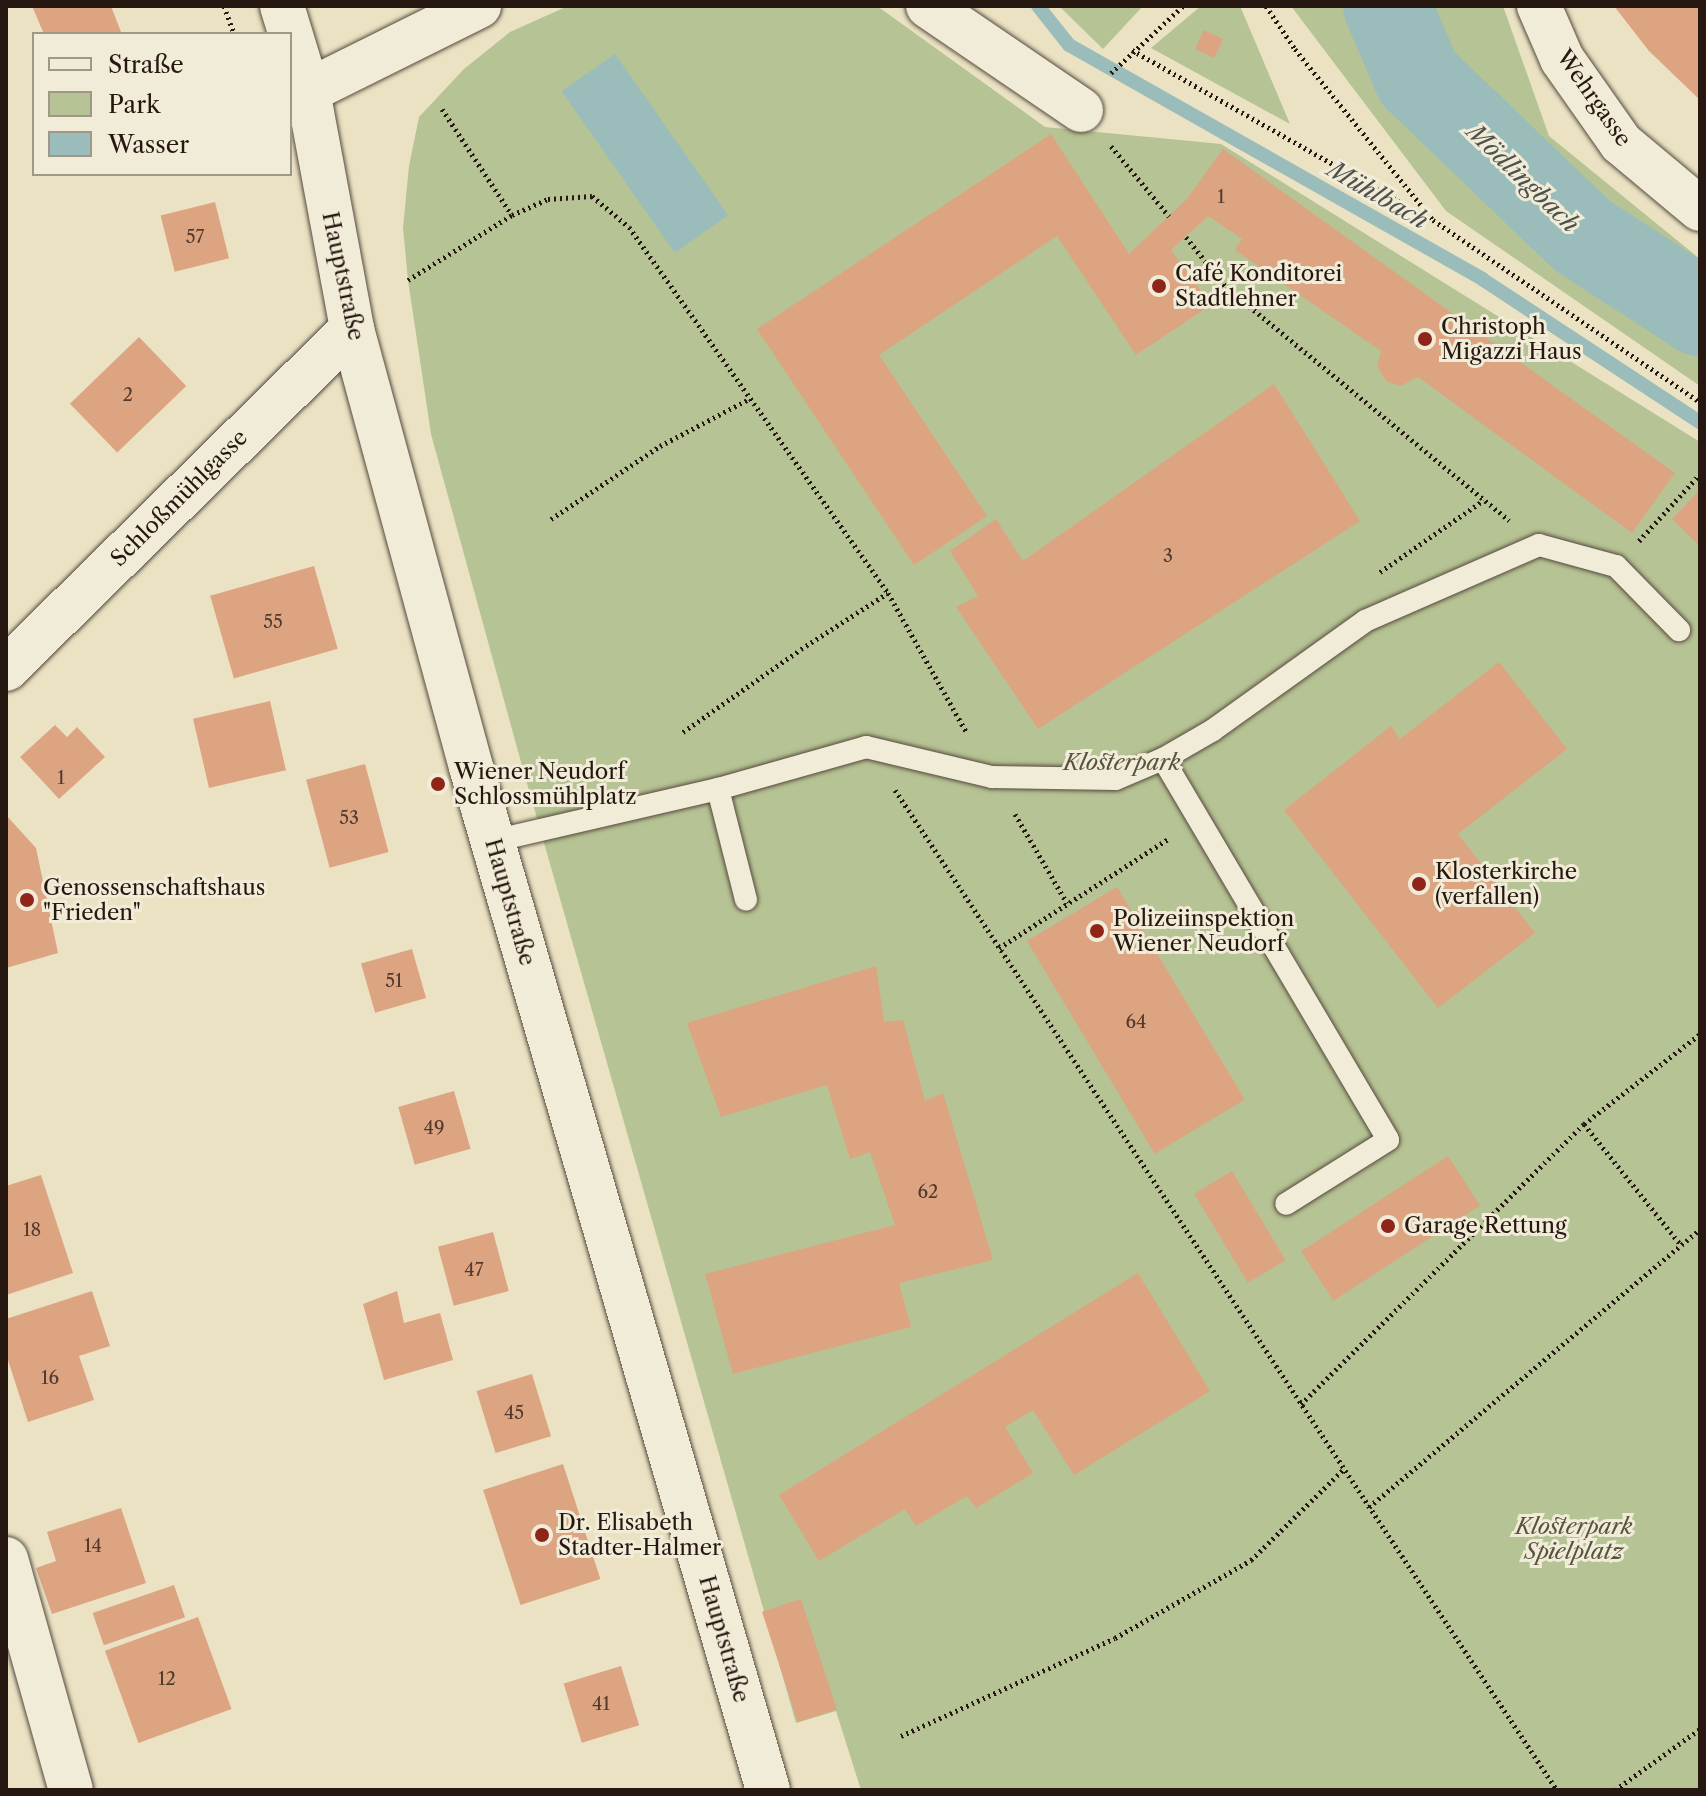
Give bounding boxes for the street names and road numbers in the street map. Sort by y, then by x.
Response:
street label: Wehrgasse [1551,45,1637,151]
street label: Hauptstraße [316,209,370,343]
street label: Schloßmühlgasse [105,424,253,572]
street label: Hauptstraße [479,836,541,968]
street label: Hauptstraße [693,1573,755,1705]

